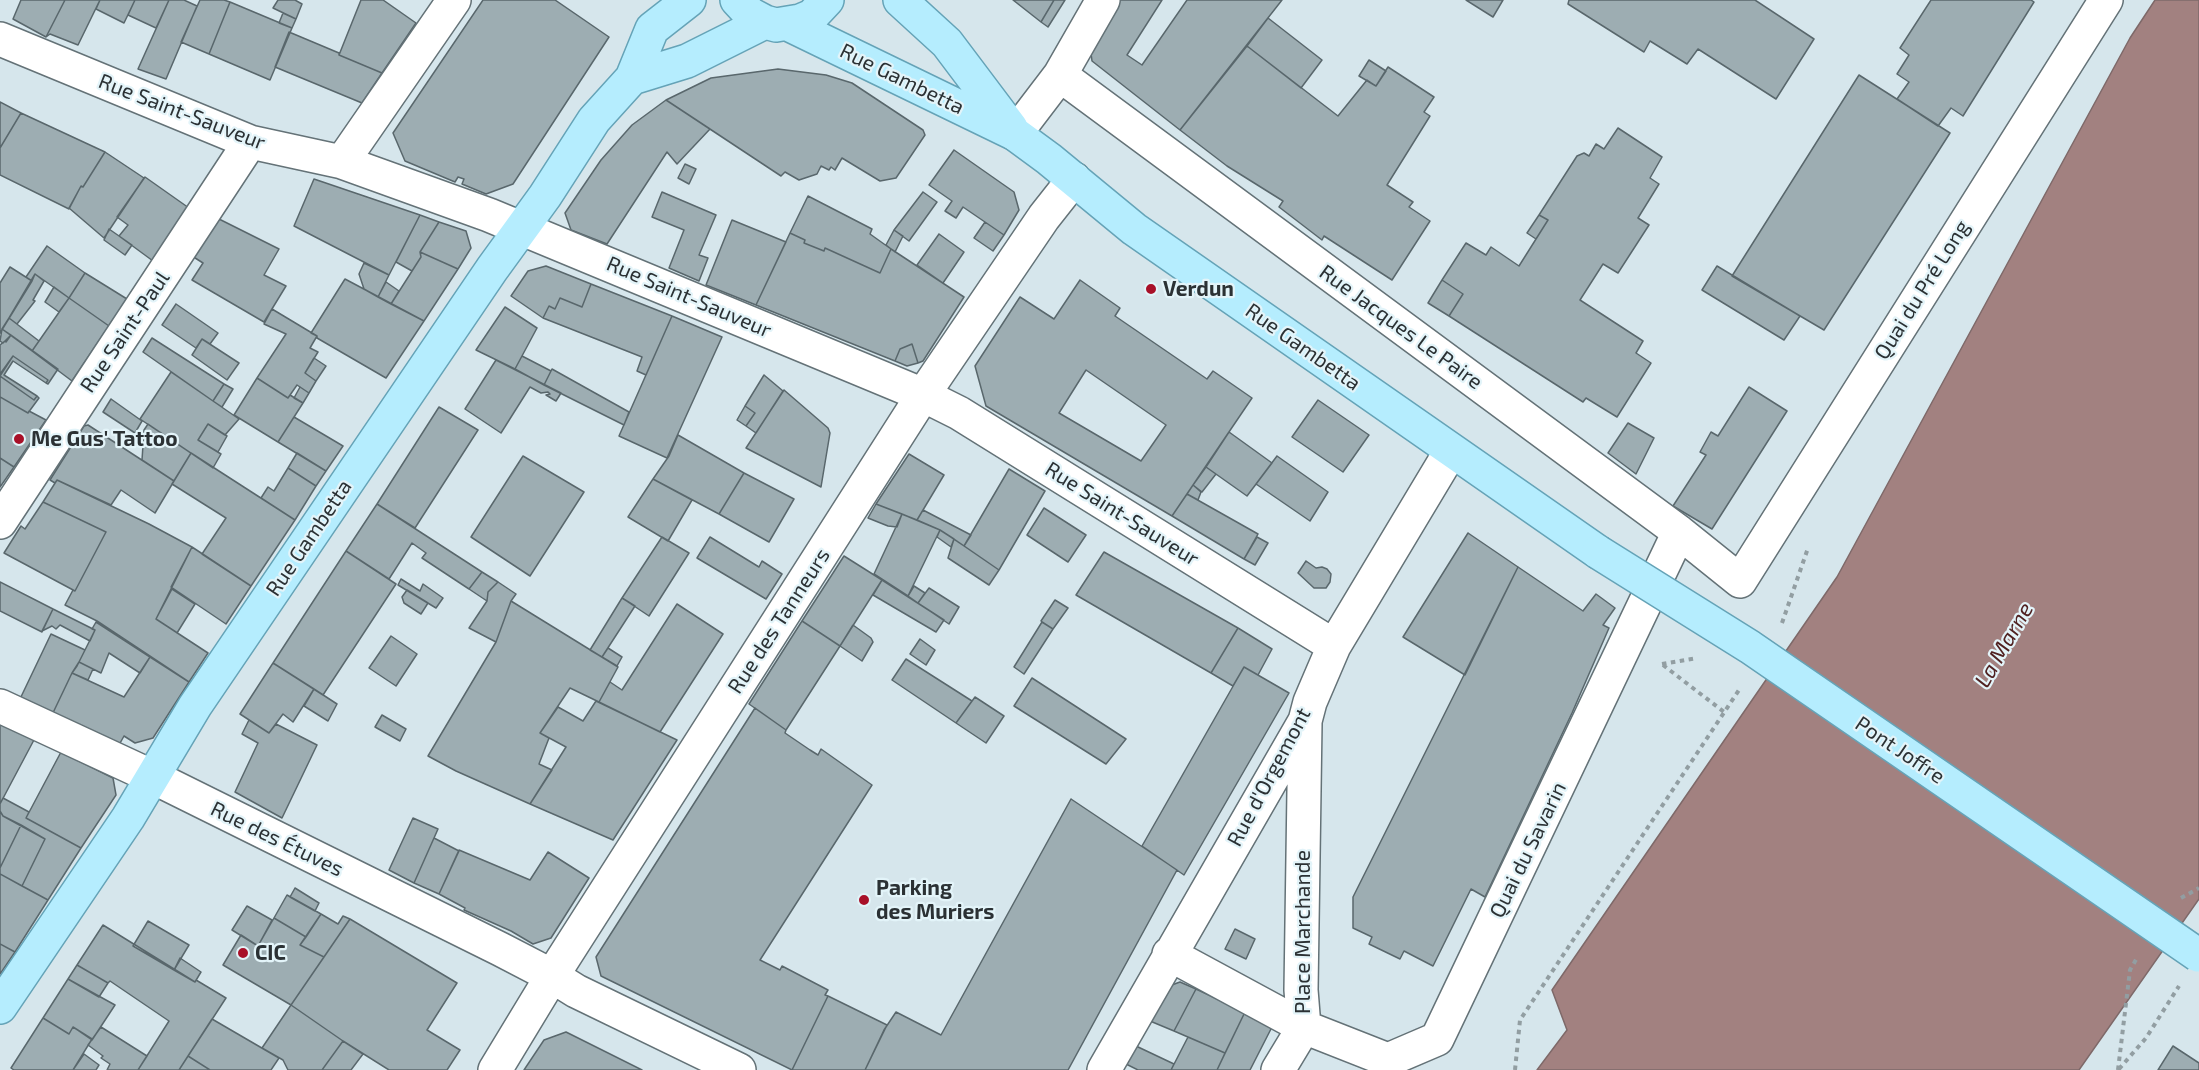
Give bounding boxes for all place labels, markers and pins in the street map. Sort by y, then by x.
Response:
place label: Verdun [1163,276,1234,302]
marker: Verdun [1144,282,1158,296]
place label: Me Gus' Tattoo [31,426,178,452]
marker: Me Gus' Tattoo [12,432,26,446]
place label: Parking des Muriers [876,875,994,925]
marker: Parking des Muriers [857,893,871,907]
place label: CIC [255,940,286,966]
marker: CIC [236,946,250,960]

